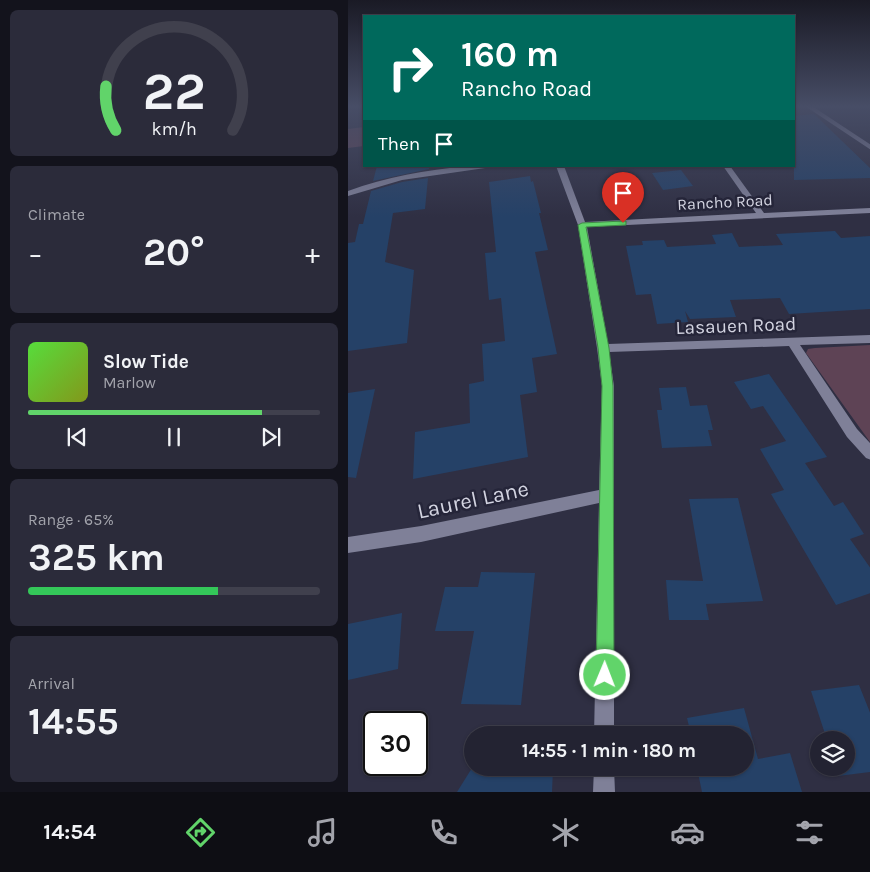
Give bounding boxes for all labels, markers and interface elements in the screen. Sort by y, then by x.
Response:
text: 160 m [461,34,559,75]
icon: right [378,35,443,100]
text: 22 [143,61,205,122]
text: Rancho Road [461,76,592,102]
text: km/h [151,119,197,140]
icon: arrive [430,130,458,158]
text: Then [378,133,420,155]
pin [602,172,644,223]
icon: arrive [609,179,637,207]
street label: Rancho Road [677,190,773,214]
text: Climate [28,205,85,224]
text: 20° [143,230,205,275]
text: − [28,237,43,270]
text: + [305,237,320,270]
street label: Lasauen Road [675,313,797,339]
text: Slow Tide [103,351,189,373]
text: Marlow [103,373,156,392]
icon: previous [63,423,91,451]
icon: pause [160,423,188,451]
icon: next [257,423,285,451]
street label: Laurel Lane [415,476,531,524]
text: Range · 65% [28,510,114,529]
text: 325 km [28,535,165,580]
position arrow [578,648,630,700]
text: Arrival [28,674,75,693]
text: 14:55 [28,699,119,744]
speed limit sign: 30 [363,711,428,776]
map controls [810,731,855,776]
button: layers [810,731,855,776]
text: 14:55 · 1 min · 180 m [522,740,696,762]
icon: directions [183,815,218,850]
icon: music [305,815,340,850]
icon: phone [426,815,461,850]
icon: climate [548,815,583,850]
icon: car [670,815,705,850]
icon: filters [792,815,827,850]
text: 14:54 [43,819,96,845]

